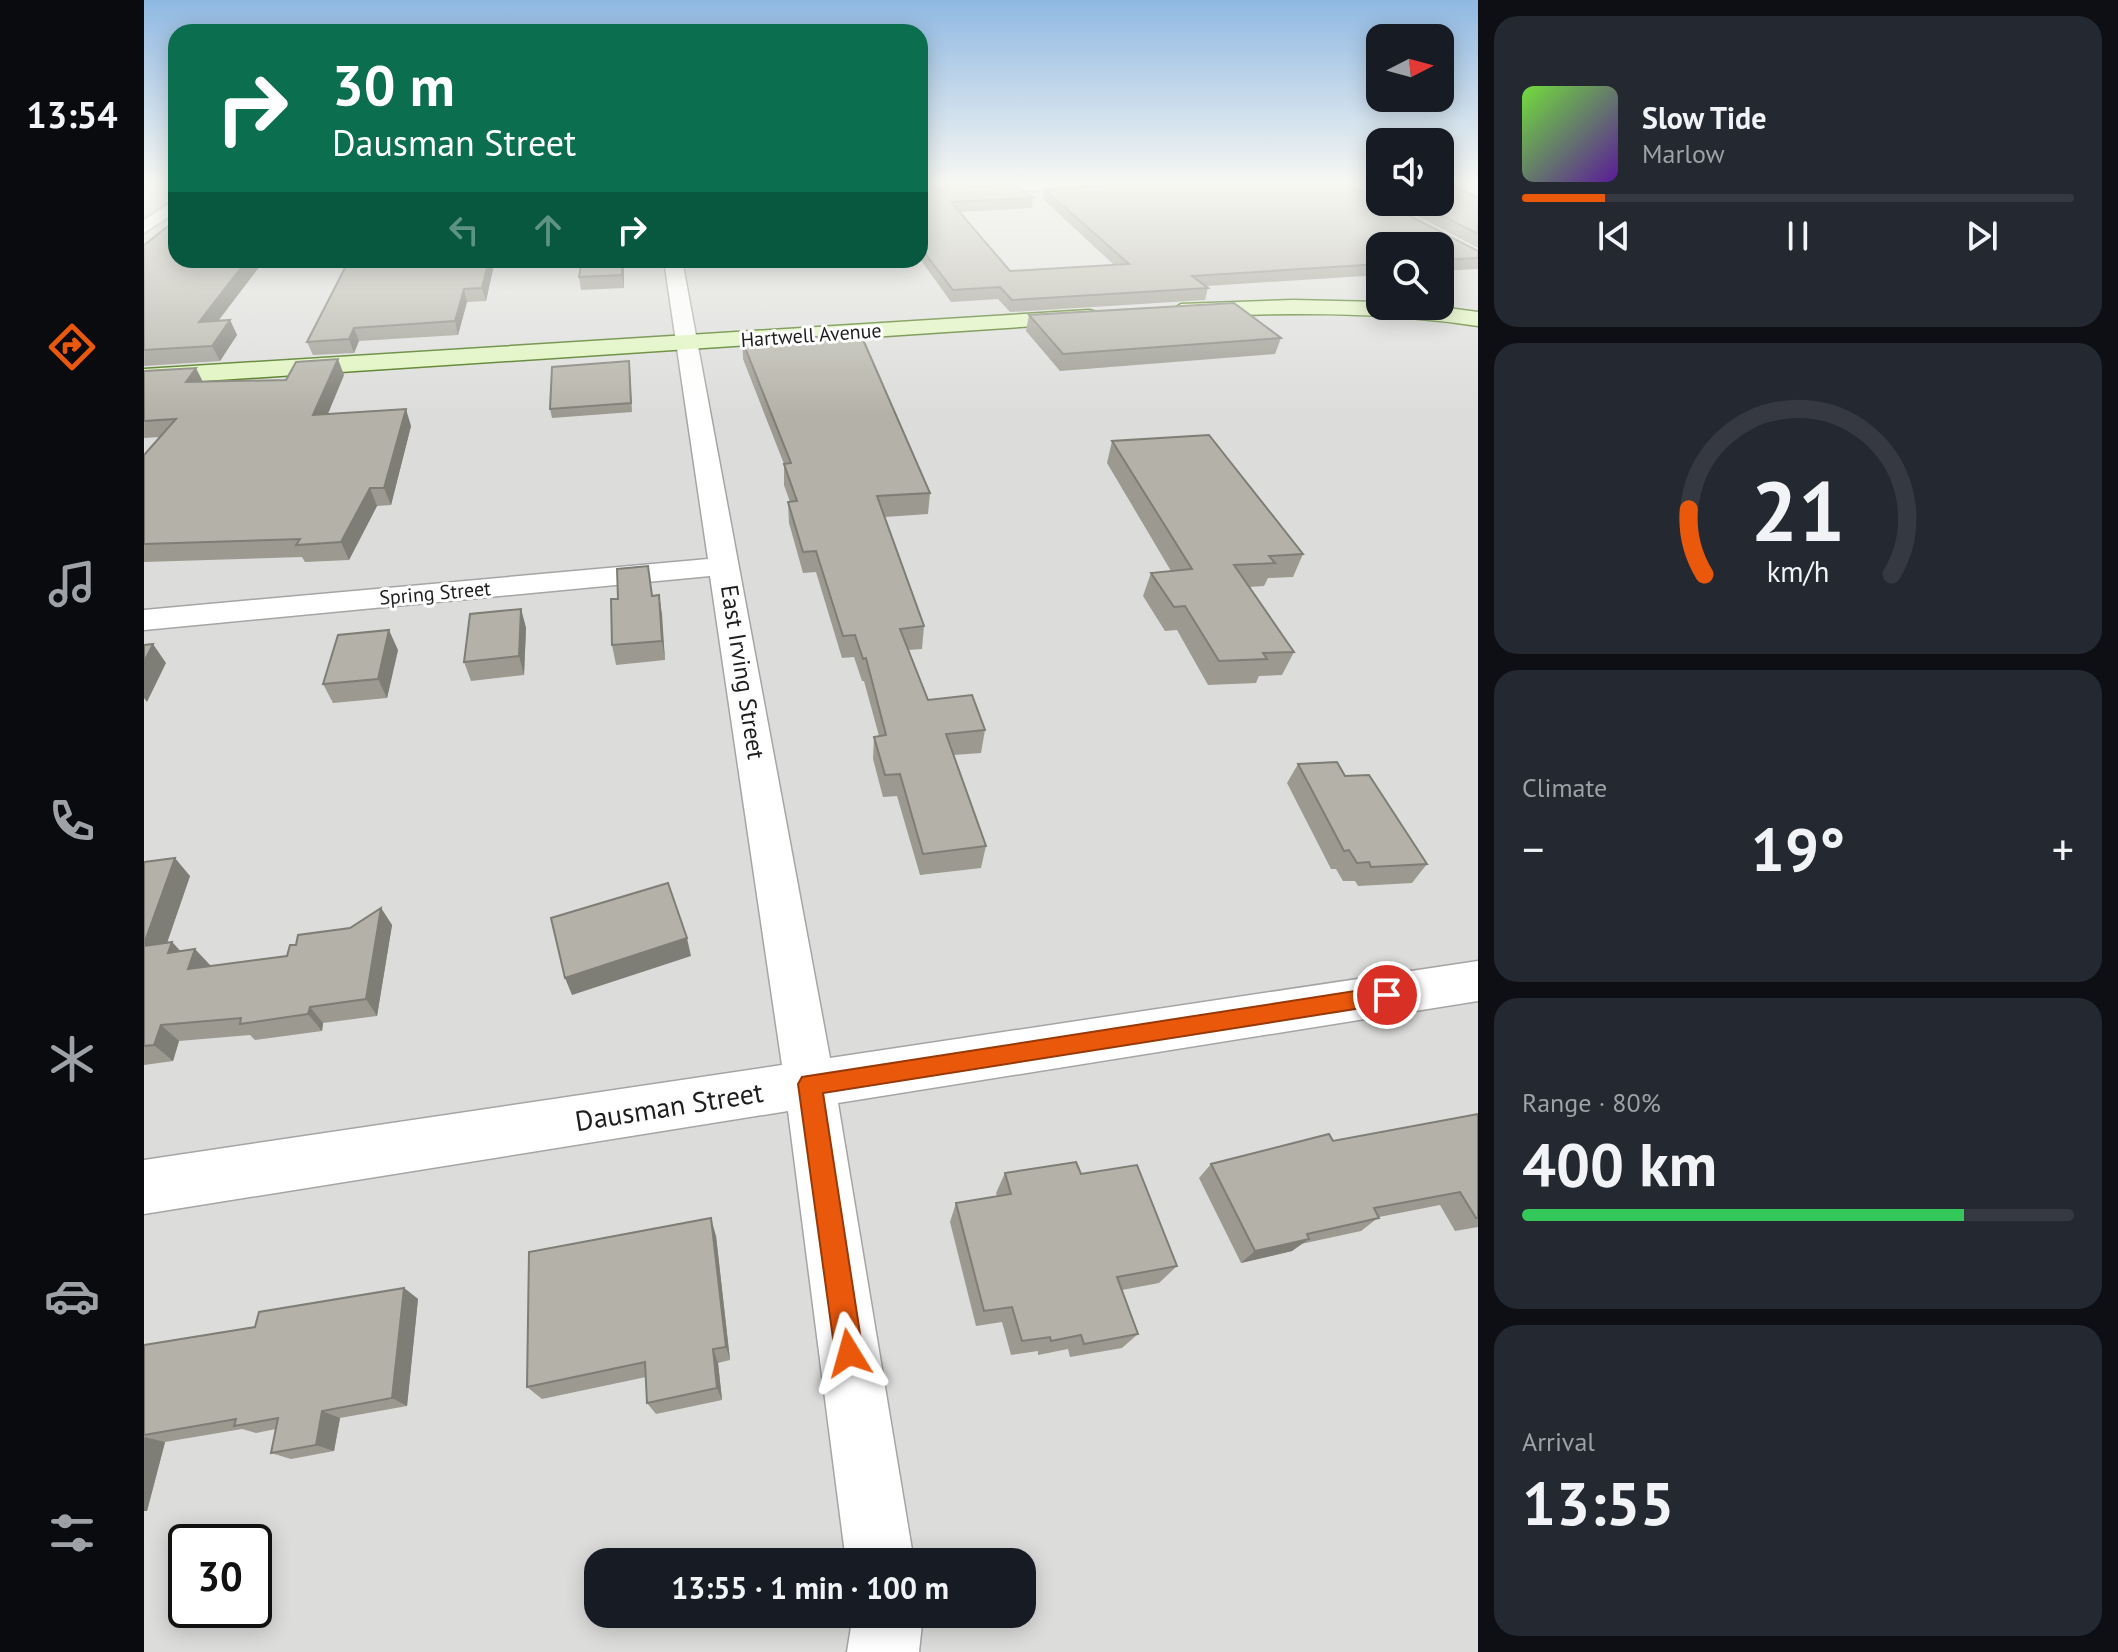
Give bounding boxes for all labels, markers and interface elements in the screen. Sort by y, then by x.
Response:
north arrow [1366,24,1454,112]
map controls [1366,24,1454,320]
text: 30 m [332,49,455,121]
icon: right [200,56,304,160]
text: 13:54 [26,91,118,138]
text: Slow Tide [1642,98,1767,137]
text: Dausman Street [332,119,576,166]
button: sound [1366,128,1454,216]
text: Marlow [1642,137,1725,170]
icon: left [442,208,486,252]
icon: ahead [526,208,570,252]
icon: right [610,208,654,252]
icon: previous [1592,214,1636,258]
icon: pause [1776,214,1820,258]
icon: next [1960,214,2004,258]
button: search [1366,232,1454,320]
street label: Hartwell Avenue [740,317,882,353]
icon: directions [44,319,100,375]
text: 21 [1751,455,1845,563]
text: km/h [1767,553,1829,590]
icon: music [44,556,100,612]
street label: Spring Street [378,575,492,611]
street label: East Irving Street [714,583,772,761]
text: Climate [1522,771,1607,804]
icon: phone [44,793,100,849]
text: 19° [1751,810,1845,888]
text: − [1522,820,1544,877]
text: + [2052,820,2074,877]
pin [1353,961,1421,1029]
icon: arrive [1365,973,1409,1017]
icon: climate [44,1031,100,1087]
street label: Dausman Street [572,1073,766,1139]
text: Range · 80% [1522,1086,1661,1119]
text: 400 km [1522,1125,1717,1203]
icon: car [44,1268,100,1324]
position arrow [807,1311,891,1395]
text: Arrival [1522,1425,1595,1458]
text: 13:55 [1522,1464,1674,1542]
icon: filters [44,1505,100,1561]
speed limit sign: 30 [168,1524,272,1628]
text: 13:55 · 1 min · 100 m [671,1568,949,1607]

